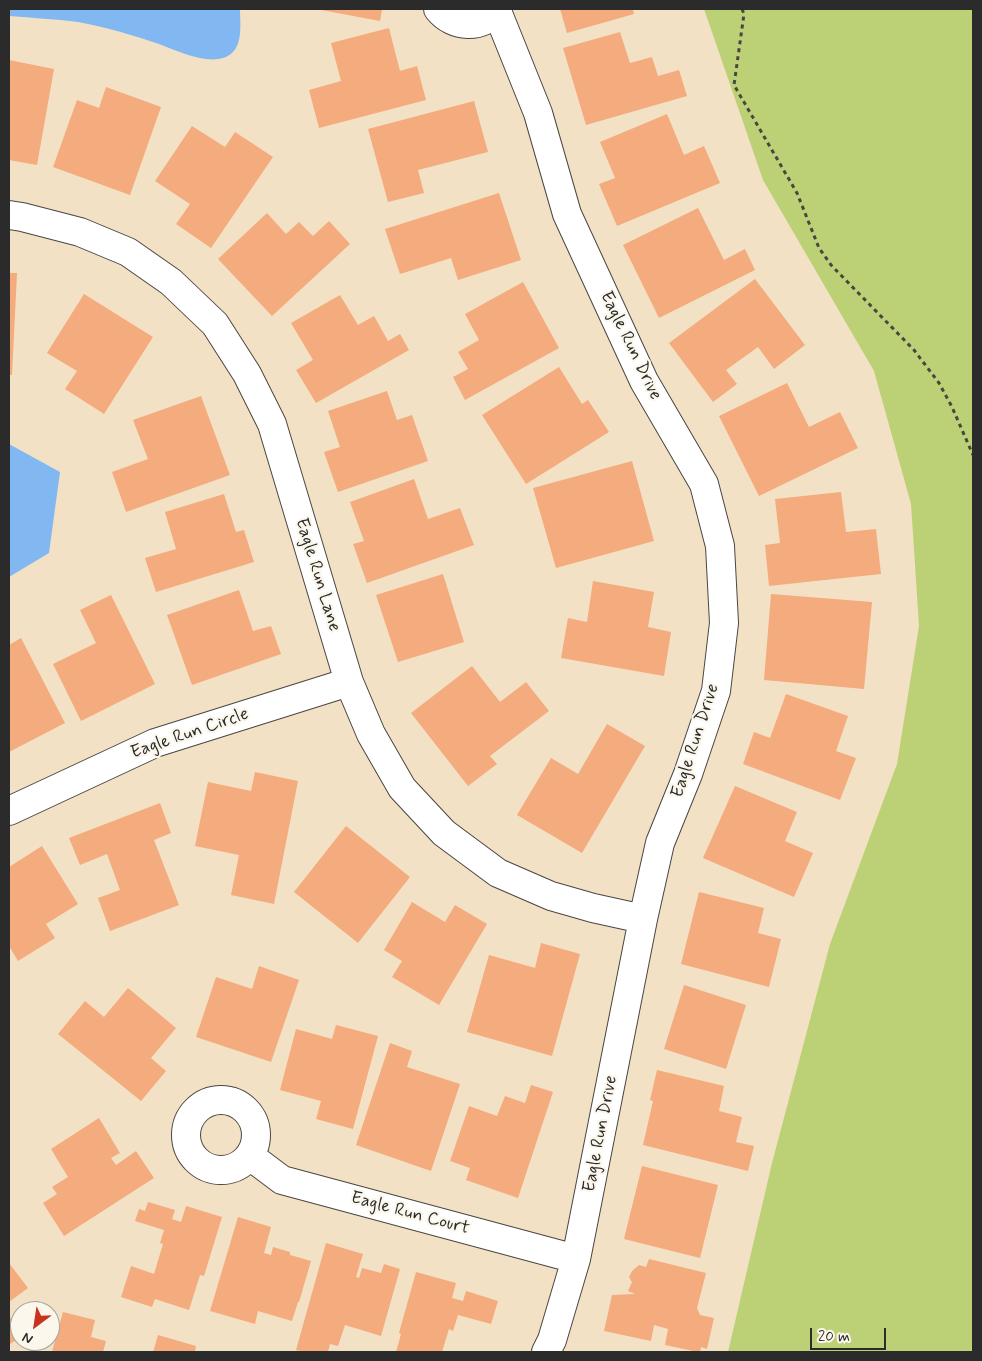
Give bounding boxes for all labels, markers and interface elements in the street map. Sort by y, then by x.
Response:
street label: Eagle Run Drive [594,288,666,404]
street label: Eagle Run Lane [290,516,344,634]
street label: Eagle Run Drive [667,681,725,801]
street label: Eagle Run Circle [128,704,252,764]
street label: Eagle Run Drive [579,1074,623,1194]
street label: Eagle Run Court [348,1188,472,1240]
north arrow [10,1301,60,1351]
scale bar [812,1318,888,1350]
text: 20 m [818,1327,850,1347]
text: N [19,1328,36,1348]

